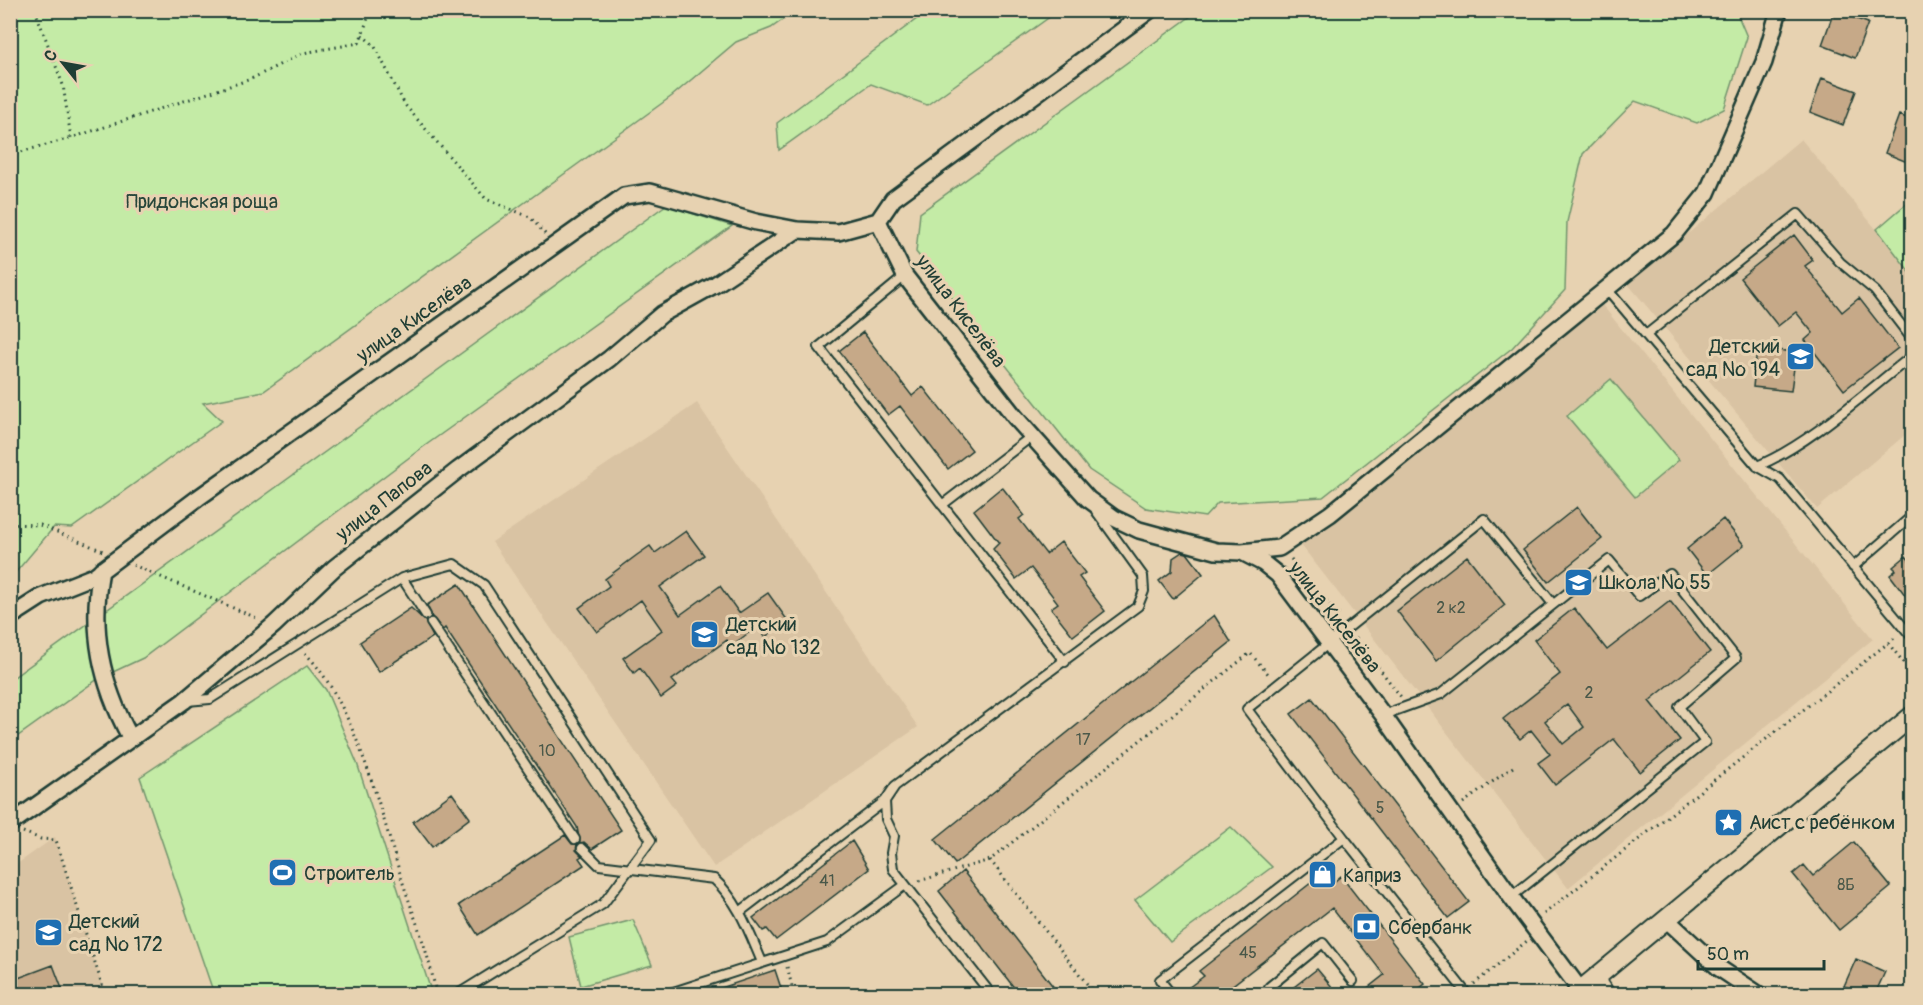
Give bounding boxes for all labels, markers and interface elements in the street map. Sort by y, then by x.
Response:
north arrow [33,33,93,93]
text: С [40,46,62,65]
park label: Придонская роща [126,189,278,214]
street label: улица Киселёва [910,249,1012,372]
street label: улица Киселёва [351,270,476,369]
place label: Детский сад № 194 [1686,334,1780,382]
school or university icon: Детский сад № 194 [1785,341,1817,373]
street label: улица Папова [330,456,437,547]
street label: улица Киселёва [1283,555,1386,678]
school or university icon: Школа № 55 [1562,566,1594,598]
place label: Школа № 55 [1599,570,1711,595]
house number: 2 к2 [1436,598,1466,618]
place label: Детский сад № 132 [725,612,821,660]
school or university icon: Детский сад № 132 [689,619,721,651]
house number: 2 [1585,683,1594,703]
house number: 17 [1076,730,1091,750]
house number: 10 [538,741,556,761]
house number: 5 [1376,798,1384,818]
place icon: Аист с ребёнком [1712,806,1744,838]
place label: Аист с ребёнком [1749,810,1895,835]
sports icon: Строитель [267,857,299,889]
shop icon: Каприз [1306,859,1338,891]
place label: Строитель [304,861,395,886]
place label: Каприз [1343,863,1402,888]
house number: 41 [819,871,835,891]
house number: 8Б [1837,875,1855,895]
place label: Детский сад № 172 [68,909,163,957]
bank icon: Сбербанк [1351,911,1383,943]
place label: Сбербанк [1388,915,1472,940]
school or university icon: Детский сад № 172 [32,916,64,948]
scale bar [1698,933,1824,971]
house number: 45 [1239,943,1257,963]
text: 50 m [1707,943,1749,966]

